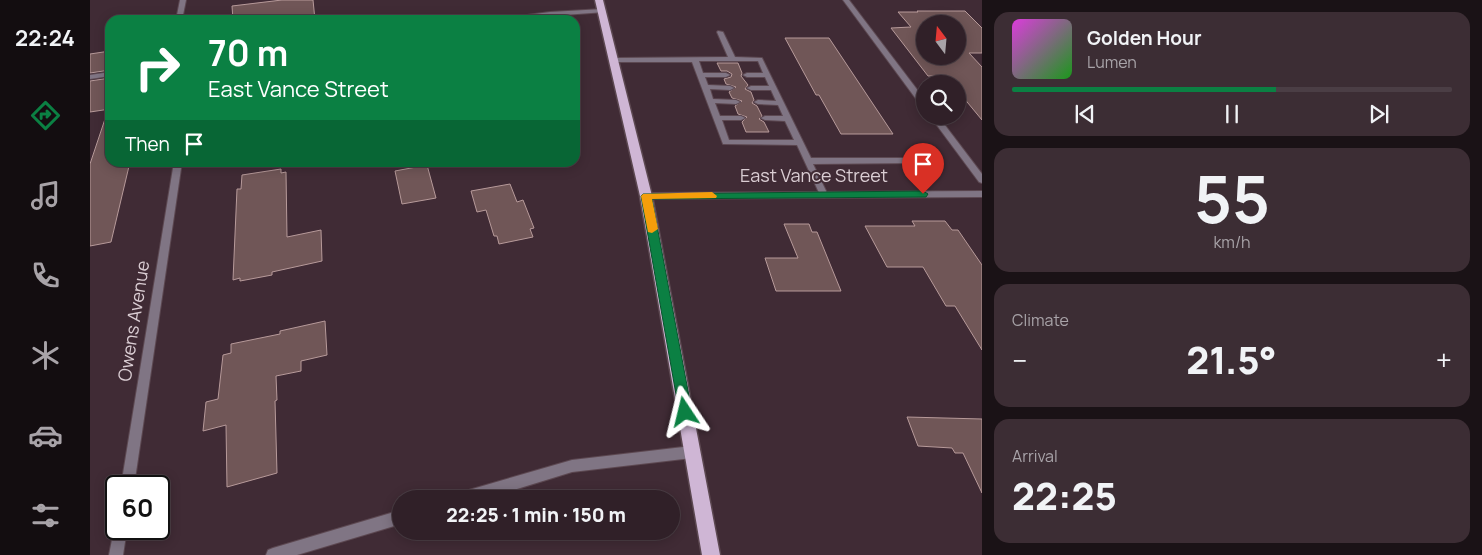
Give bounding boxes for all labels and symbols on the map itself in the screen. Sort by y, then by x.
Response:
north arrow [916,15,966,65]
pin [902,143,944,194]
street label: East Vance Street [740,163,888,187]
street label: Owens Avenue [112,259,154,383]
position arrow [658,385,710,437]
speed limit sign: 60 [105,475,170,540]

